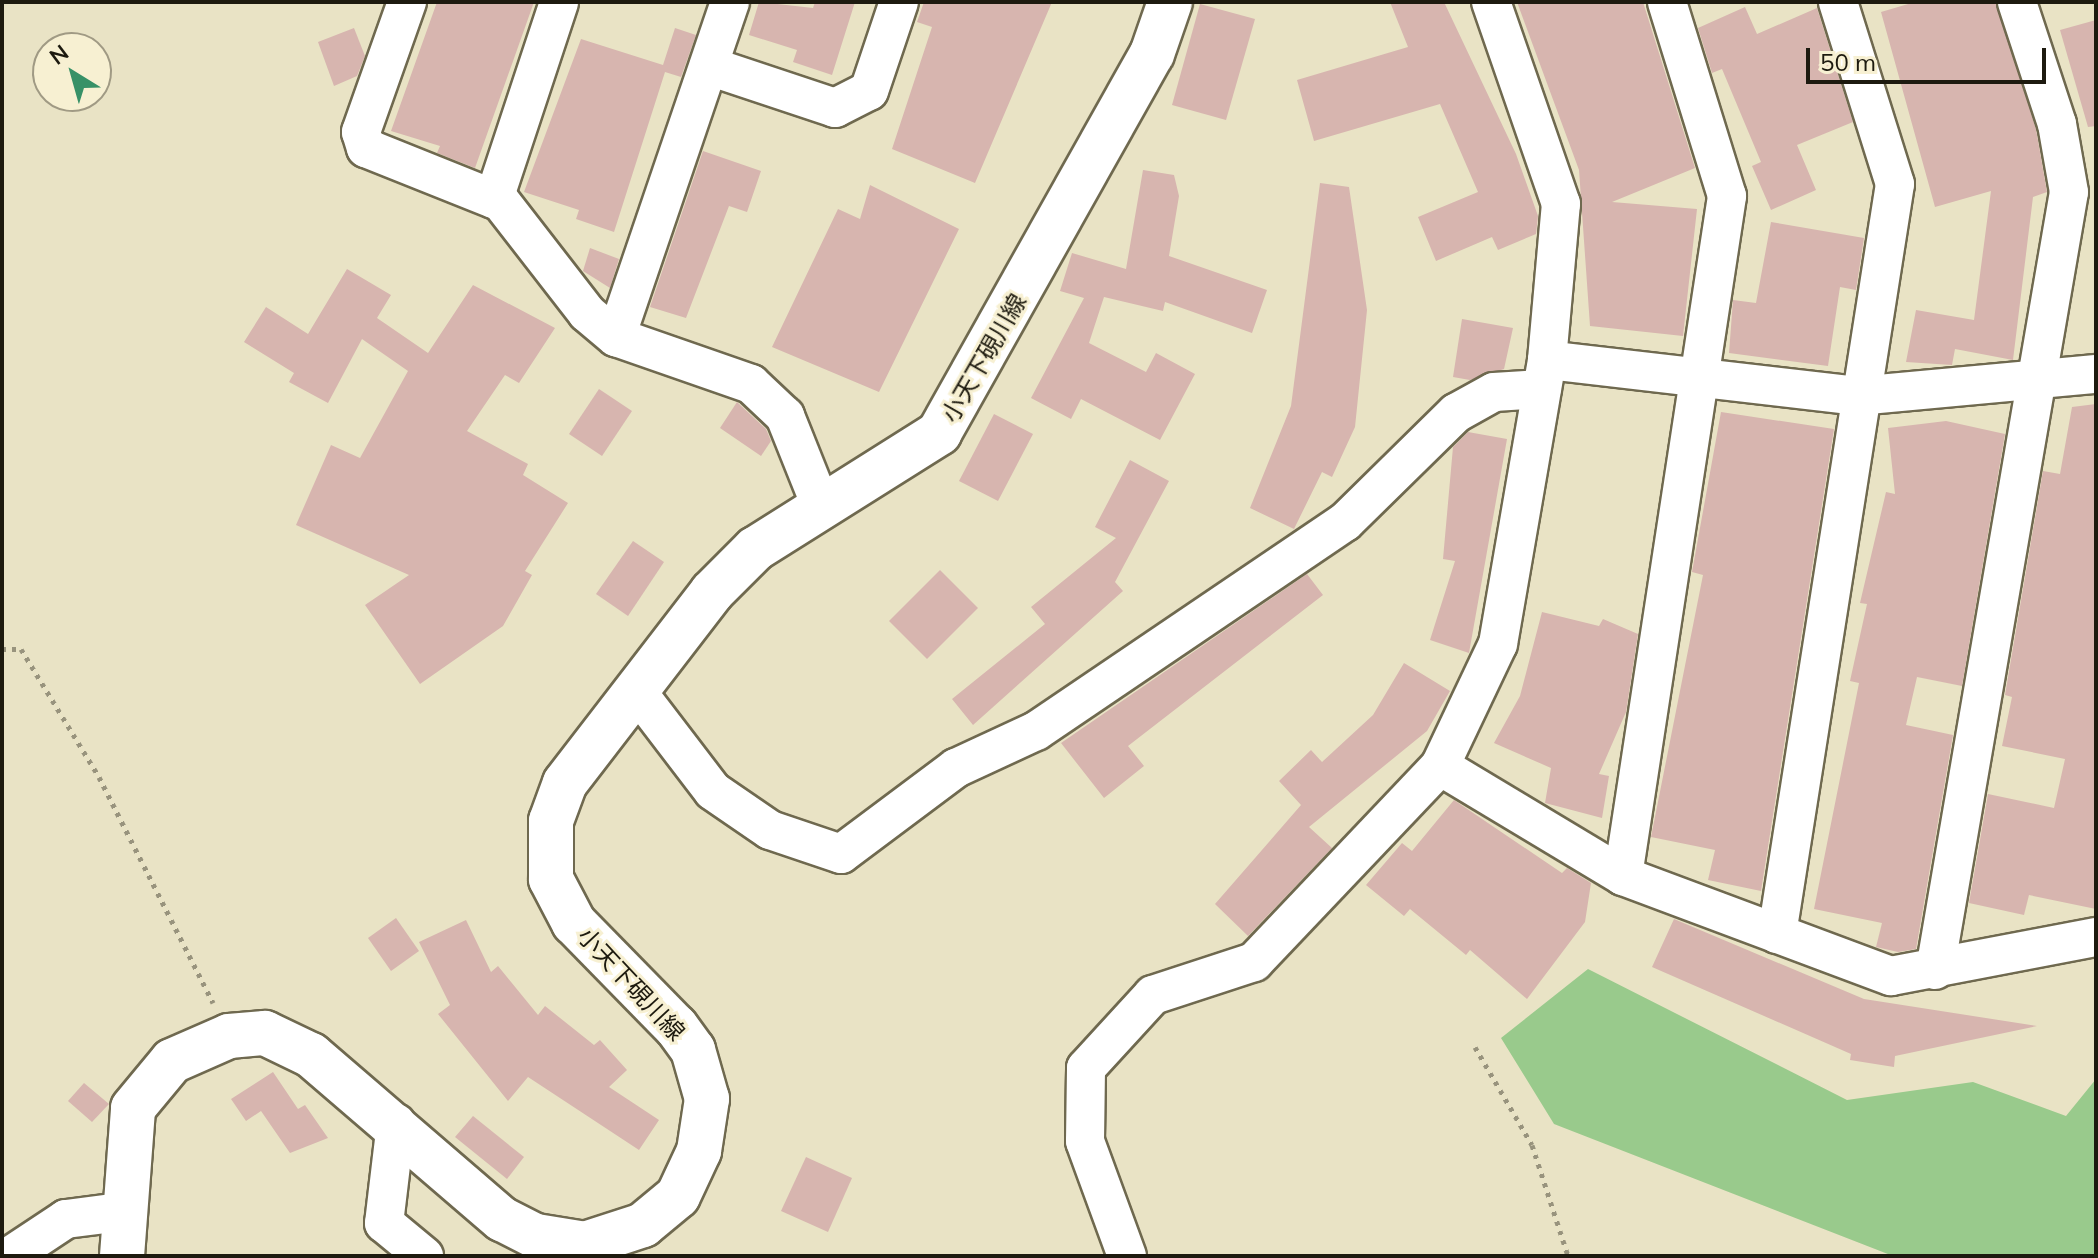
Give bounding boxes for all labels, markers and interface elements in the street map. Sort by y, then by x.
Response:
north arrow [32,32,112,112]
scale bar [1810,32,2050,82]
text: N [44,38,74,71]
text: 50 m [1820,47,1876,77]
street label: 小天下硯川線 [936,288,1032,428]
street label: 小天下硯川線 [571,922,691,1046]

